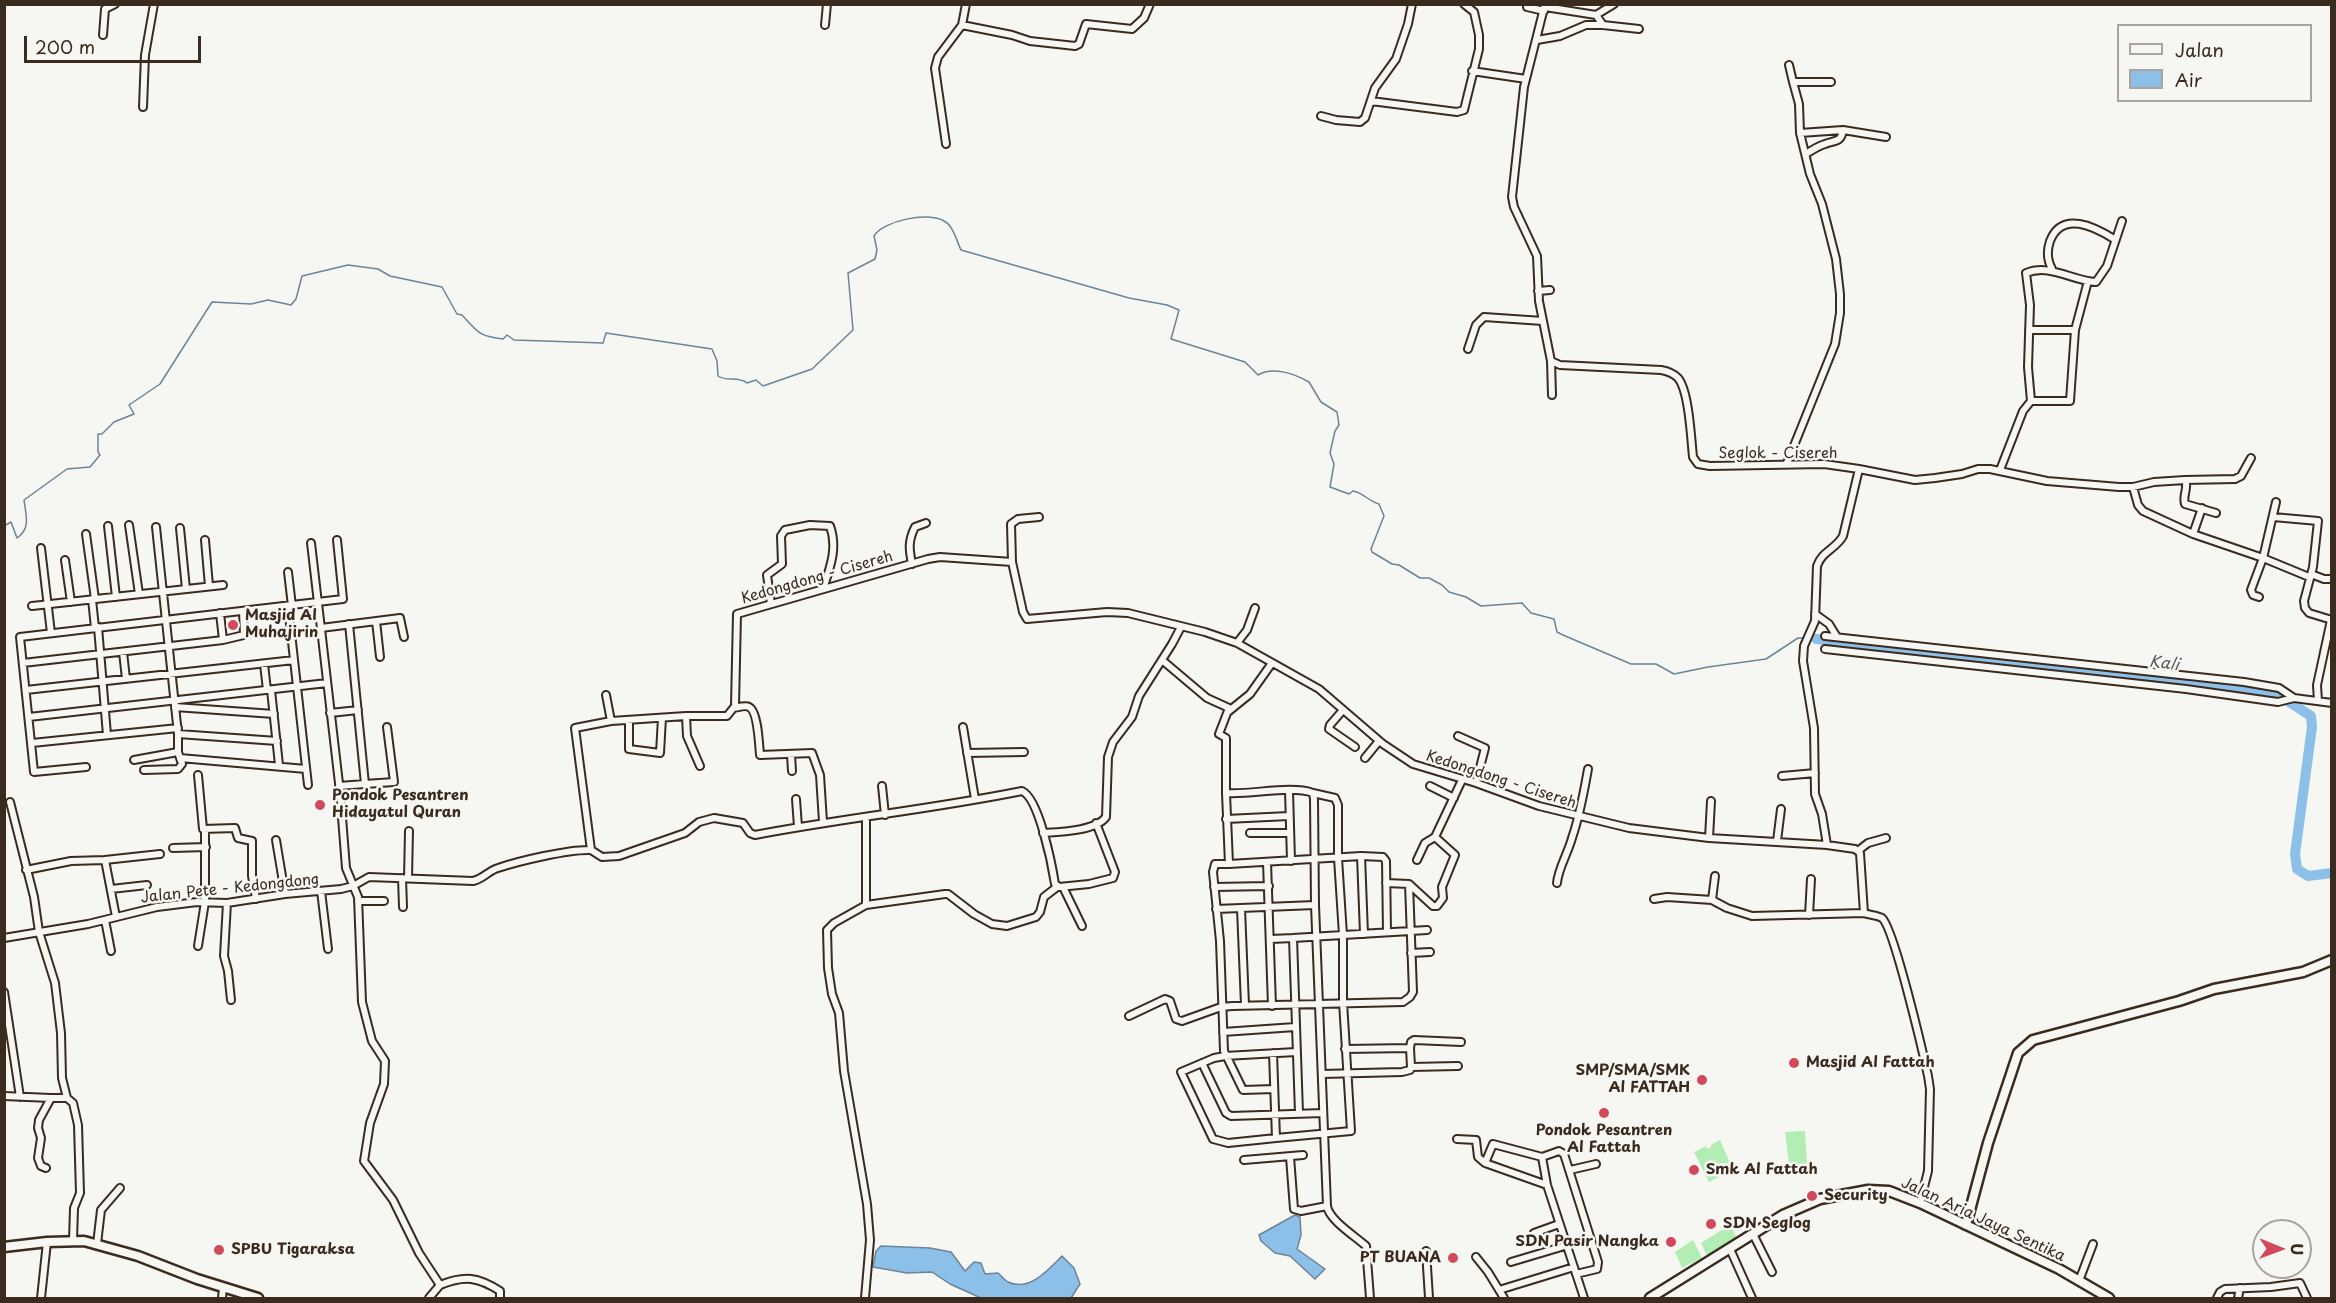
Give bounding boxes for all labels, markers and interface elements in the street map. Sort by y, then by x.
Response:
scale bar [27,24,204,62]
legend [2117,24,2312,102]
text: 200 m [35,33,95,60]
text: Jalan [2175,36,2224,63]
text: Air [2175,66,2202,93]
street label: Seglok - Cisereh [1718,445,1838,463]
street label: Kedongdong - Cisereh [739,548,895,608]
place label: Masjid Al Muhajirin [245,607,318,642]
marker: Masjid Al Muhajirin [226,618,240,632]
water label: Kali [2148,653,2180,675]
street label: Kedongdong - Cisereh [1424,747,1578,813]
place label: Pondok Pesantren Hidayatul Quran [332,787,469,822]
marker: Pondok Pesantren Hidayatul Quran [313,798,327,812]
street label: Jalan Pete - Kedongdong [140,871,320,907]
place label: Masjid Al Fattah [1806,1054,1935,1072]
marker: Masjid Al Fattah [1787,1056,1801,1070]
place label: SMP/SMA/SMK Al FATTAH [1576,1062,1690,1097]
marker: SMP/SMA/SMK Al FATTAH [1695,1073,1709,1087]
marker: Pondok Pesantren Al Fattah [1597,1106,1611,1120]
place label: Pondok Pesantren Al Fattah [1536,1122,1672,1157]
place label: Smk Al Fattah [1706,1161,1818,1179]
marker: Smk Al Fattah [1687,1163,1701,1177]
street label: Jalan Aria Jaya Sentika [1898,1174,2068,1266]
place label: Security [1824,1187,1887,1205]
marker: Security [1805,1189,1819,1203]
place label: SDN Seglog [1723,1215,1811,1233]
marker: SDN Seglog [1704,1217,1718,1231]
north arrow [2252,1219,2312,1279]
place label: SDN Pasir Nangka [1515,1233,1659,1251]
marker: SDN Pasir Nangka [1664,1235,1678,1249]
place label: SPBU Tigaraksa [231,1241,355,1259]
marker: SPBU Tigaraksa [212,1243,226,1257]
text: U [2286,1243,2310,1256]
place label: PT BUANA [1360,1249,1441,1267]
marker: PT BUANA [1446,1251,1460,1265]

